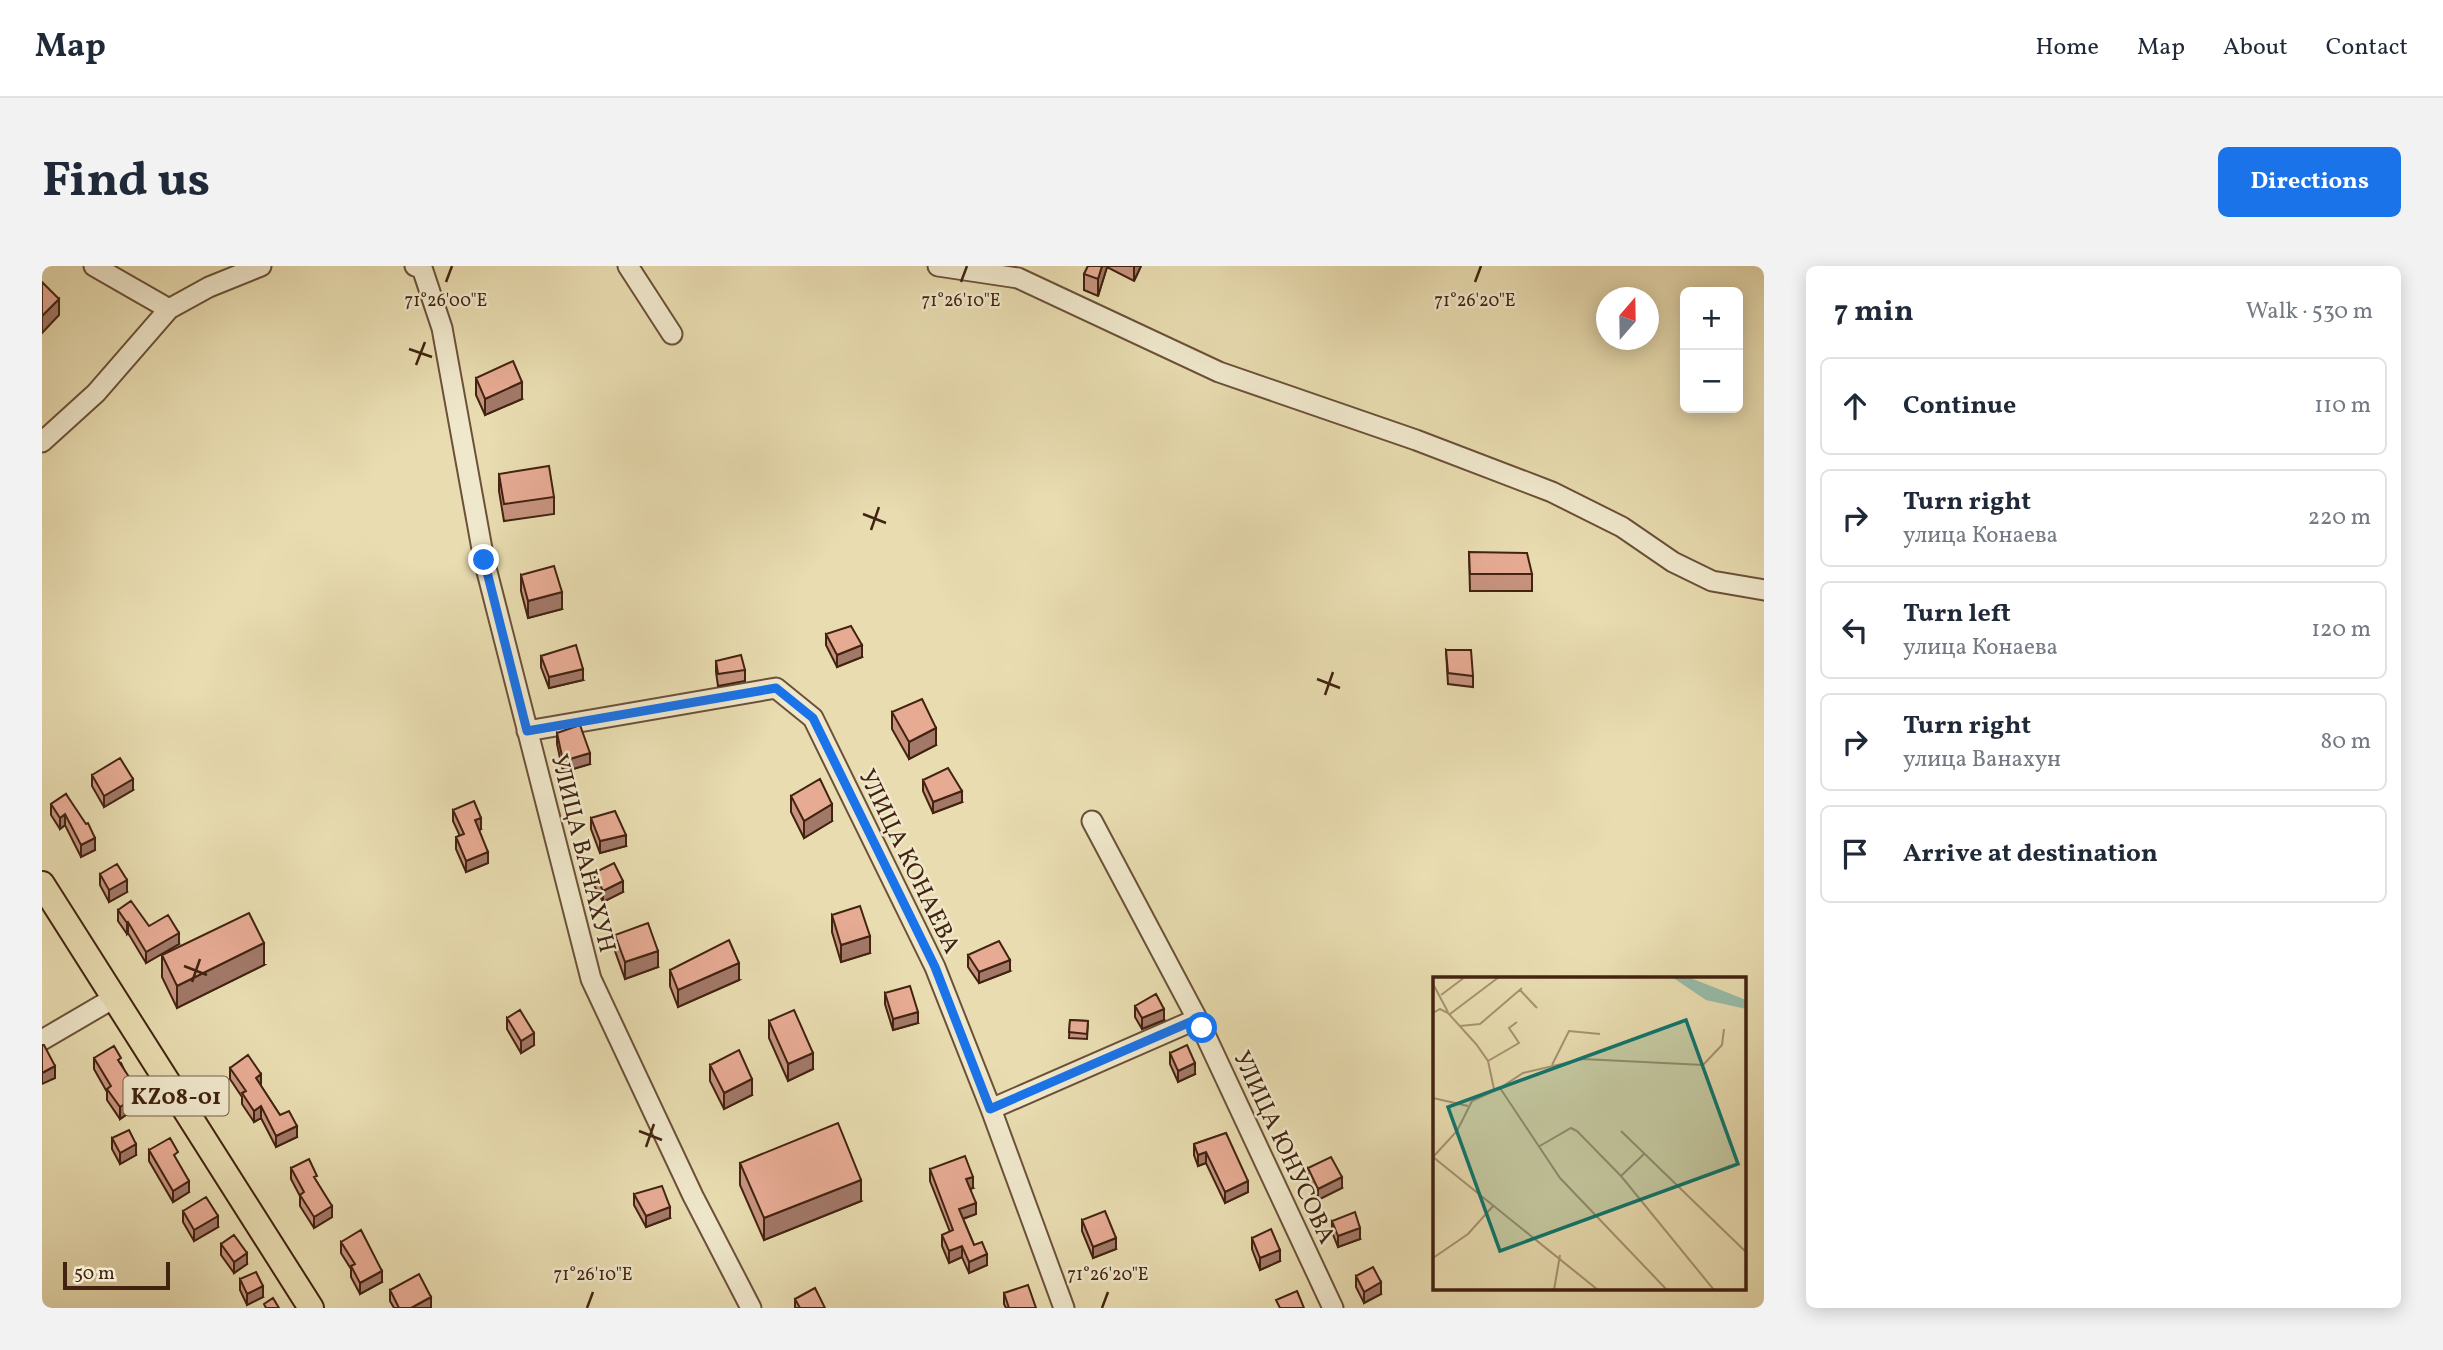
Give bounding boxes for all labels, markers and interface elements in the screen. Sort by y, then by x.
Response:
text: Map [35,25,106,71]
text: Home [2035,31,2099,65]
text: Map [2137,31,2185,65]
text: About [2223,31,2288,65]
text: Contact [2326,31,2408,65]
button: Directions [2218,147,2401,217]
text: Find us [42,148,210,217]
north arrow [1596,287,1659,350]
map controls [1680,287,1743,413]
button: + [1680,287,1743,350]
text: 71°26'00"E [405,289,488,314]
text: 71°26'10"E [921,289,1001,314]
text: 71°26'20"E [1434,289,1516,314]
text: 7 min [1834,291,1914,333]
text: Walk · 530 m [2246,296,2373,328]
button: − [1680,350,1743,413]
icon: ahead [1836,387,1874,425]
text: Continue [1903,388,2016,424]
text: 110 m [2314,390,2371,422]
text: Turn right [1903,484,2031,520]
icon: right [1836,499,1874,537]
text: 220 m [2308,502,2371,534]
text: улица Конаева [1903,520,2058,552]
route end [468,544,499,575]
text: Turn left [1903,596,2011,632]
icon: left [1836,611,1874,649]
text: 120 m [2311,614,2371,646]
text: улица Конаева [1903,632,2058,664]
text: Turn right [1903,708,2031,744]
icon: right [1836,723,1874,761]
text: 80 m [2321,726,2371,758]
text: улица Ванахун [1903,744,2061,776]
street label: УЛИЦА ВАНАХУН [541,751,623,956]
street label: УЛИЦА КОНАЕВА [849,764,968,960]
icon: arrive [1836,835,1874,873]
text: Arrive at destination [1903,836,2158,872]
inset map [1433,977,1746,1290]
route start [1186,1012,1217,1043]
street label: УЛИЦА ЮНУСОВА [1224,1046,1343,1250]
road number: KZ08-01 [124,1076,228,1116]
scale bar [63,1259,170,1291]
text: 50 m [74,1261,115,1287]
text: 71°26'10"E [553,1263,633,1288]
text: 71°26'20"E [1067,1263,1149,1288]

